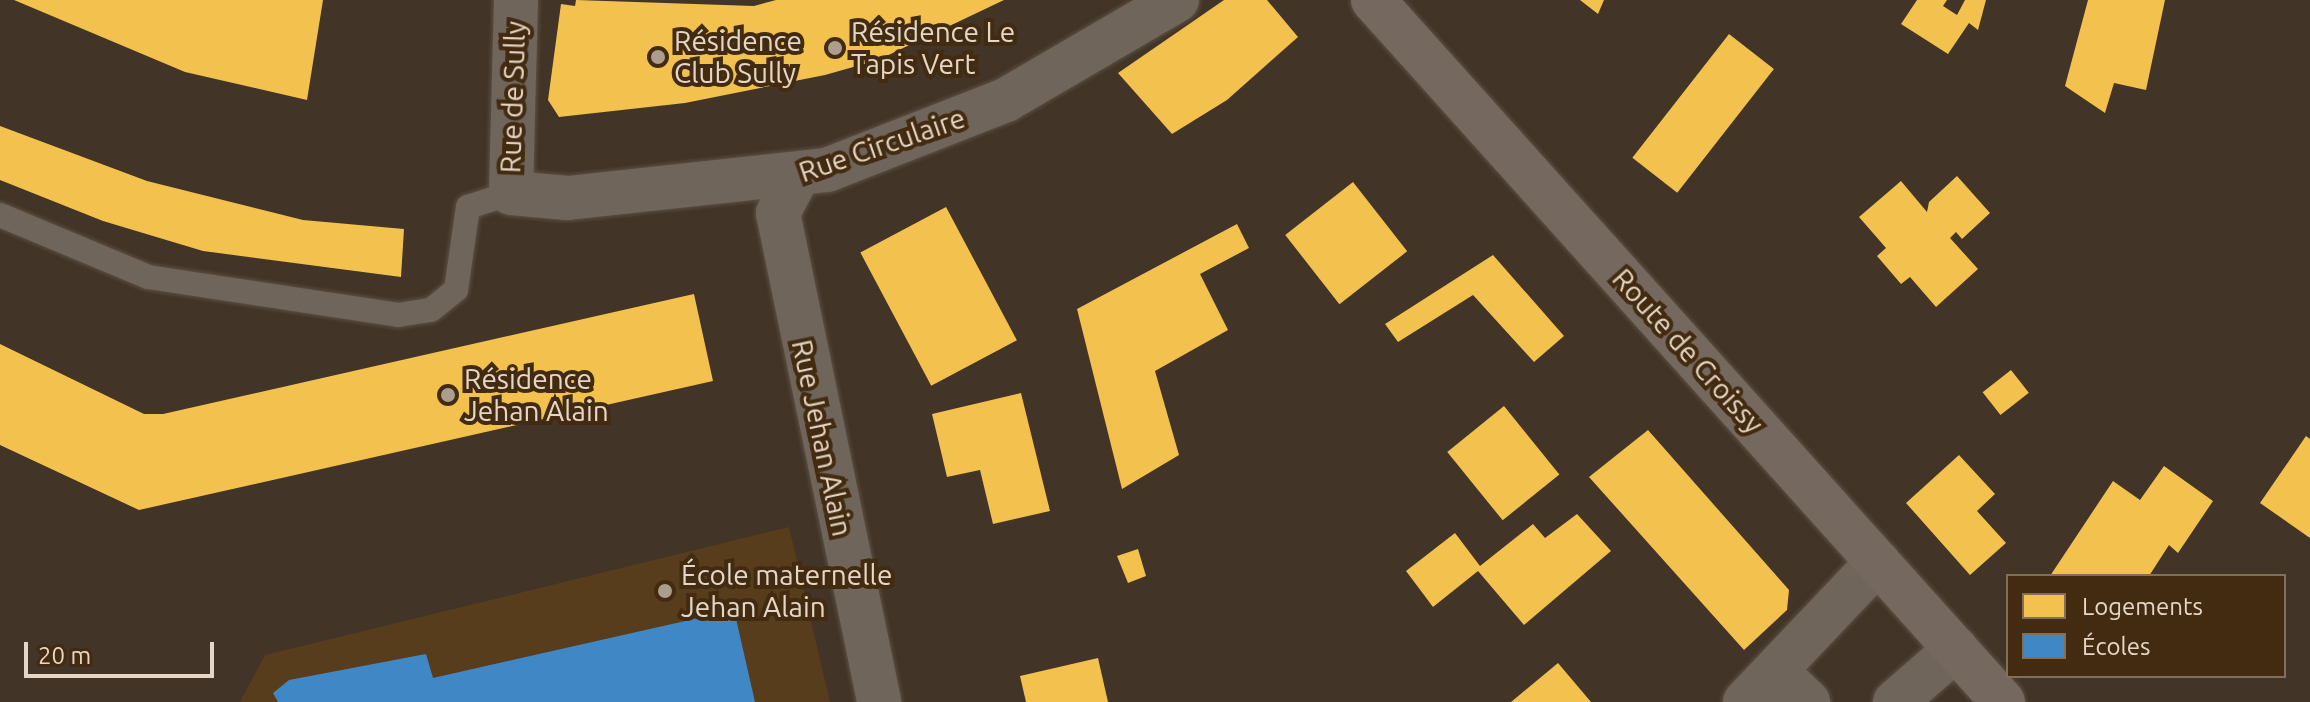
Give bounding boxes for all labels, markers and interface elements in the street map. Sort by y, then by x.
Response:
place label: Résidence Le Tapis Vert [851,15,1015,81]
street label: Rue de Sully [494,20,532,174]
place label: Résidence Club Sully [674,24,802,90]
marker: Résidence Le Tapis Vert [826,39,844,57]
marker: Résidence Club Sully [649,48,667,66]
street label: Rue Circulaire [795,101,969,189]
street label: Route de Croissy [1605,262,1771,440]
street label: Rue Jehan Alain [785,337,859,539]
place label: Résidence Jehan Alain [464,362,609,428]
marker: Résidence Jehan Alain [439,386,457,404]
place label: École maternelle Jehan Alain [681,558,892,624]
legend [2006,574,2286,678]
marker: École maternelle Jehan Alain [656,582,674,600]
text: Logements [2082,593,2203,620]
scale bar [28,626,218,676]
text: Écoles [2082,633,2151,660]
text: 20 m [38,642,91,669]

